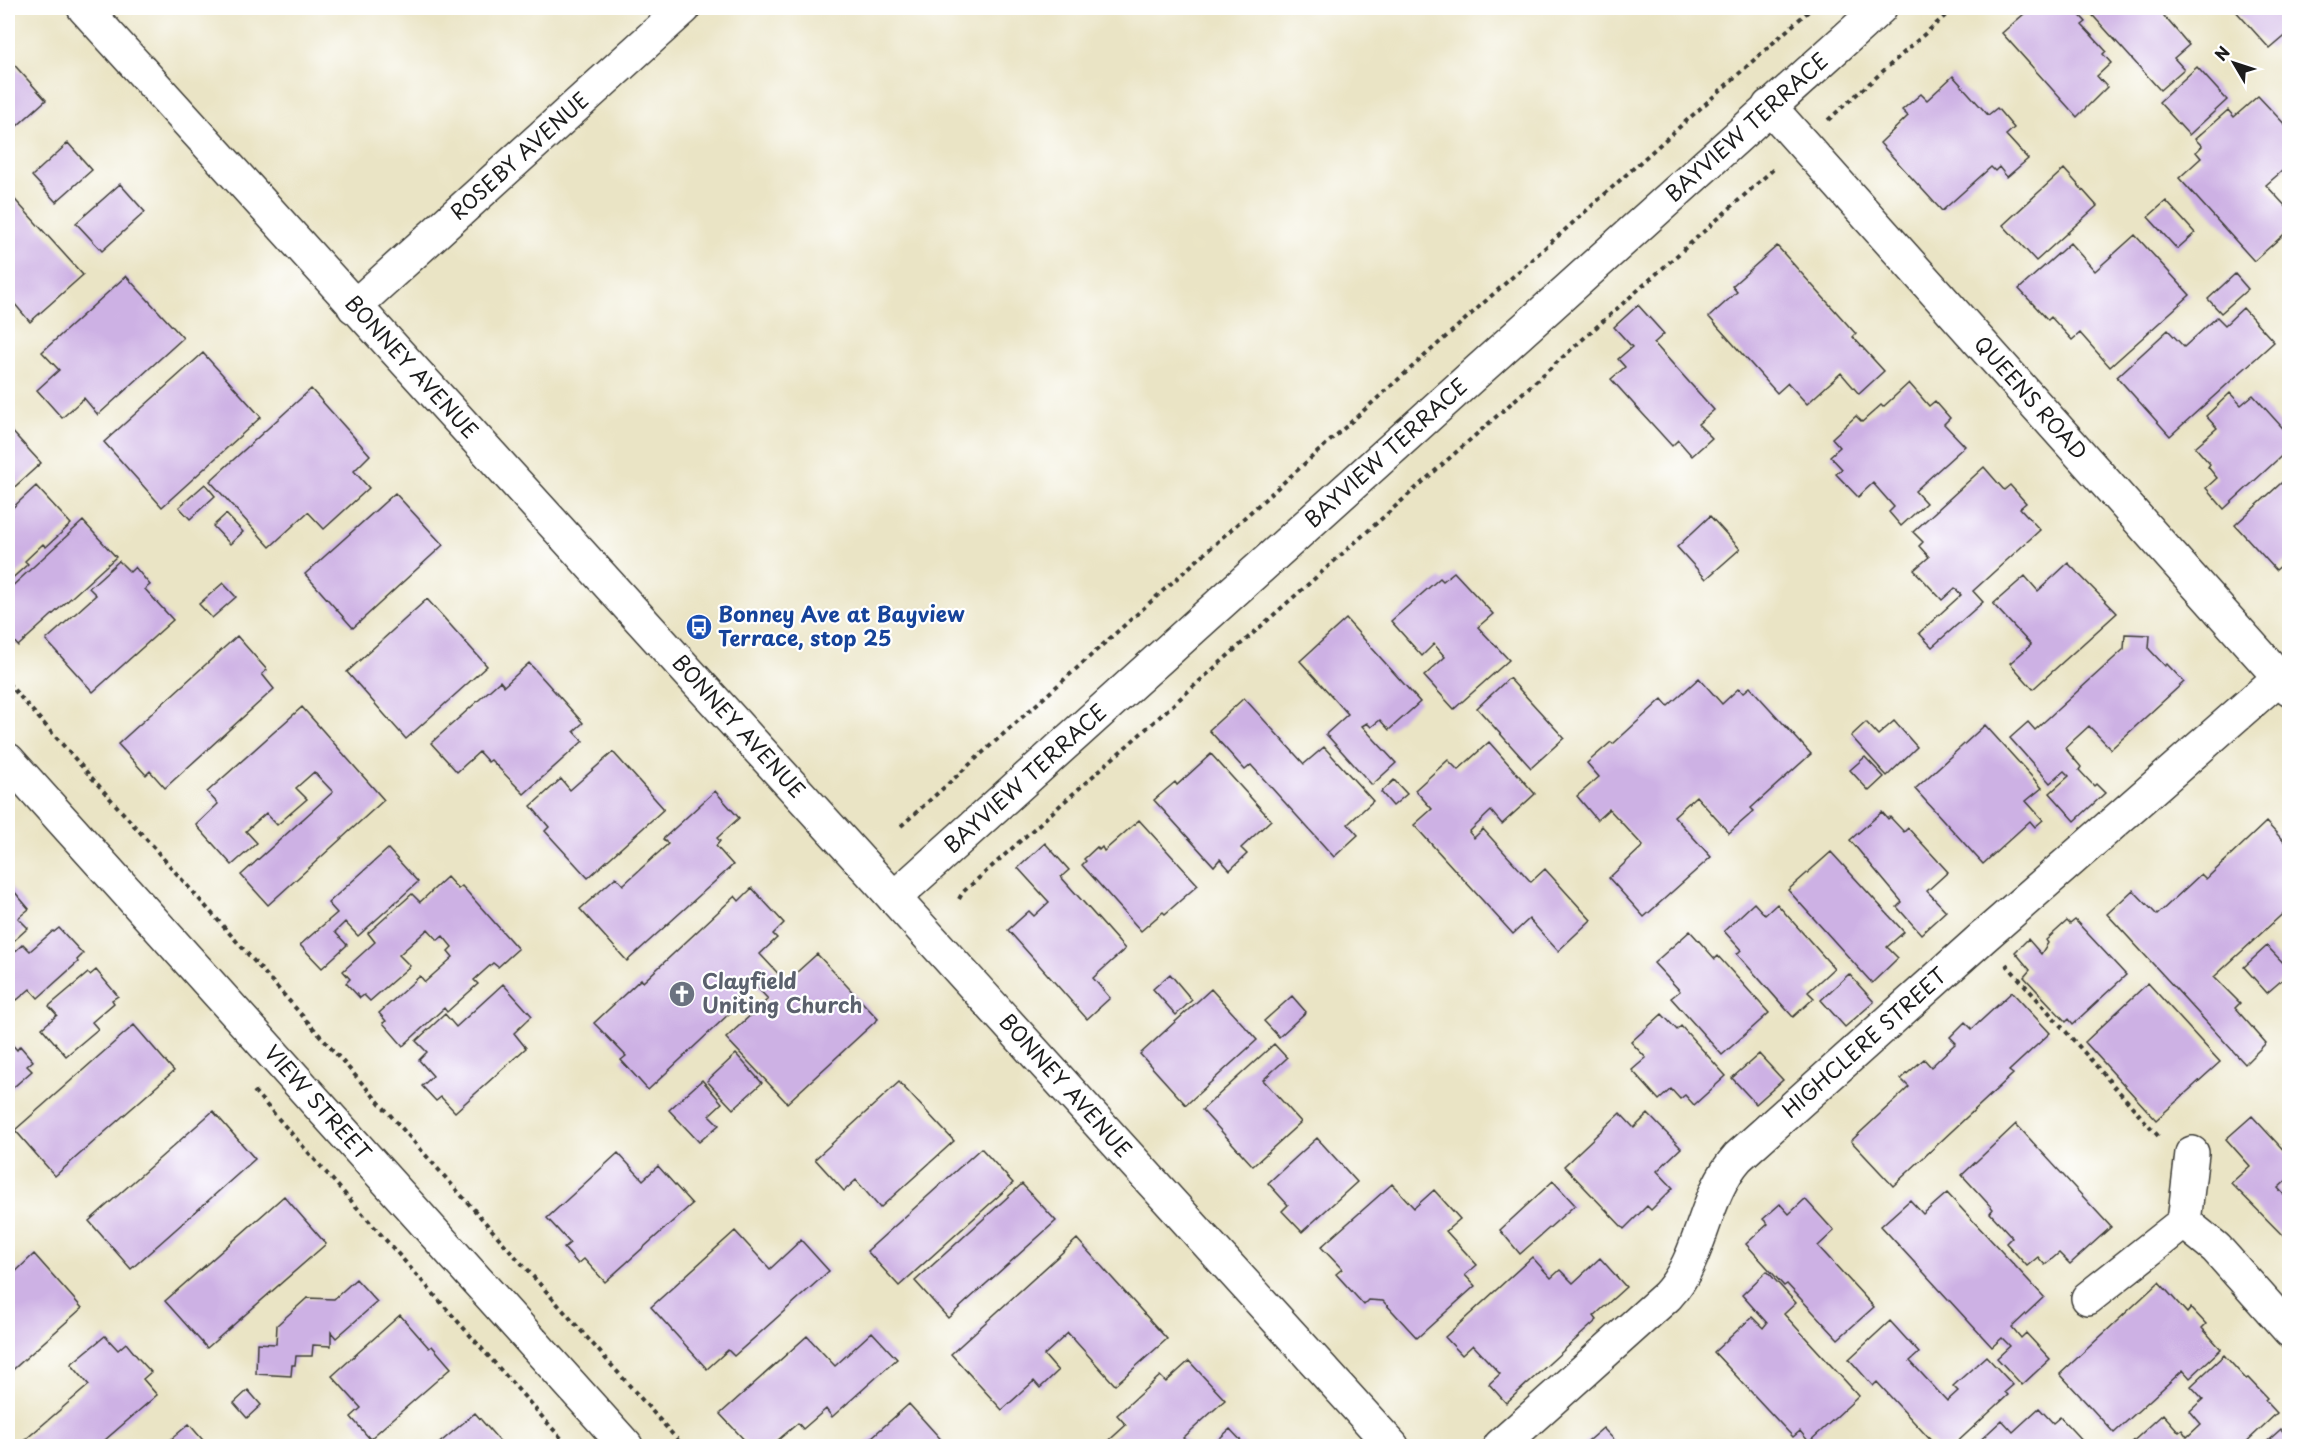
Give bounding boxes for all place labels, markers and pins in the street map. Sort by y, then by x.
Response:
place label: Bonney Ave at Bayview Terrace, stop 25 [718,597,965,653]
bus stop icon: Bonney Ave at Bayview Terrace, stop 25 [684,612,714,642]
place label: Clayfield Uniting Church [702,964,862,1020]
church icon: Clayfield Uniting Church [667,979,697,1009]

